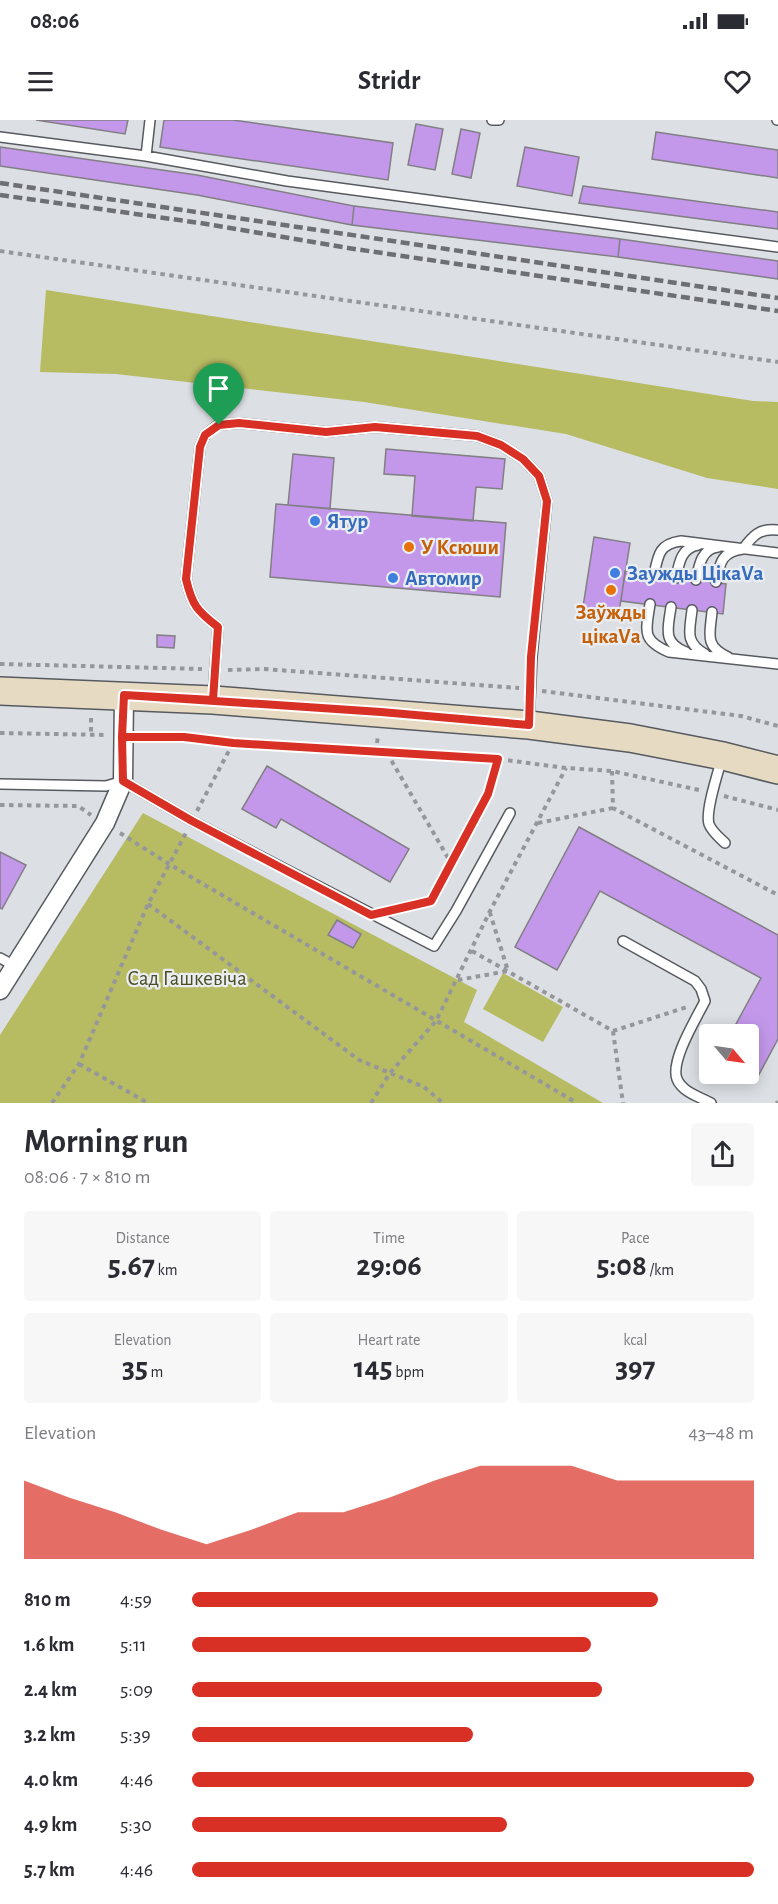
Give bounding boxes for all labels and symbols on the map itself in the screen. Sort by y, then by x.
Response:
pin [193,363,244,425]
place label: Ятур [327,511,368,532]
marker: Ятур [308,514,322,528]
place label: У Ксюши [421,537,499,558]
marker: У Ксюши [402,540,416,554]
place label: Заужды ЦікаVа [627,563,763,584]
marker: Заужды ЦікаVа [608,566,622,580]
place label: Автомир [405,568,482,589]
marker: Автомир [386,571,400,585]
marker: Заўжды цікаVа [604,583,618,597]
place label: Заўжды цікаVа [575,602,647,647]
park label: Сад Гашкевіча [127,968,247,989]
north arrow [699,1024,759,1084]

